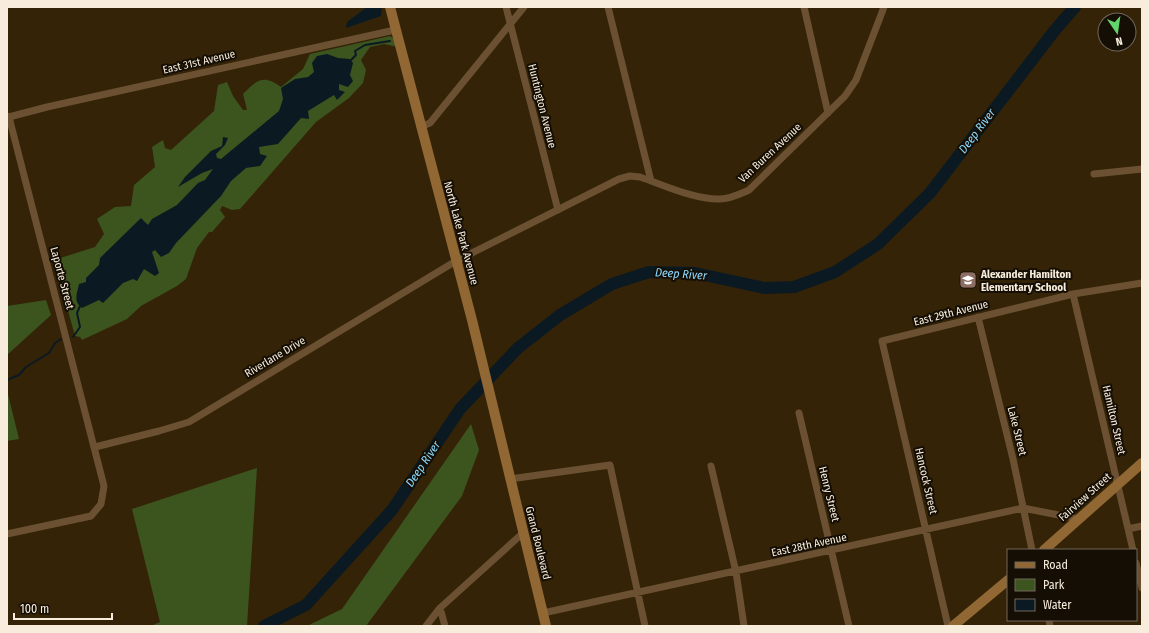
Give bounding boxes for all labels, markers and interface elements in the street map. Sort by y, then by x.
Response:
north arrow [1097,12,1137,52]
text: N [1114,34,1124,48]
street label: East 31st Avenue [161,47,237,77]
street label: Huntington Avenue [525,63,559,149]
water label: Deep River [956,105,999,156]
street label: Van Buren Avenue [736,121,804,185]
street label: North Lake Park Avenue [441,180,481,286]
street label: Laporte Street [47,245,77,311]
water label: Deep River [655,265,708,283]
place label: Alexander Hamilton Elementary School [980,268,1071,294]
school or university icon: Alexander Hamilton Elementary School [958,270,978,290]
street label: East 29th Avenue [912,297,990,329]
street label: Riverlane Drive [242,334,308,380]
street label: Hamilton Street [1100,384,1128,456]
street label: Lake Street [1005,405,1029,457]
water label: Deep River [403,438,444,490]
street label: Hancock Street [912,447,940,516]
street label: Henry Street [816,465,842,523]
street label: Fairview Street [1056,470,1114,524]
street label: Grand Boulevard [523,505,553,581]
street label: East 28th Avenue [770,531,848,559]
legend [1007,549,1137,621]
text: Road [1043,558,1068,572]
text: Park [1043,578,1065,592]
scale bar [14,595,112,621]
text: Water [1043,598,1072,612]
text: 100 m [20,602,49,616]

